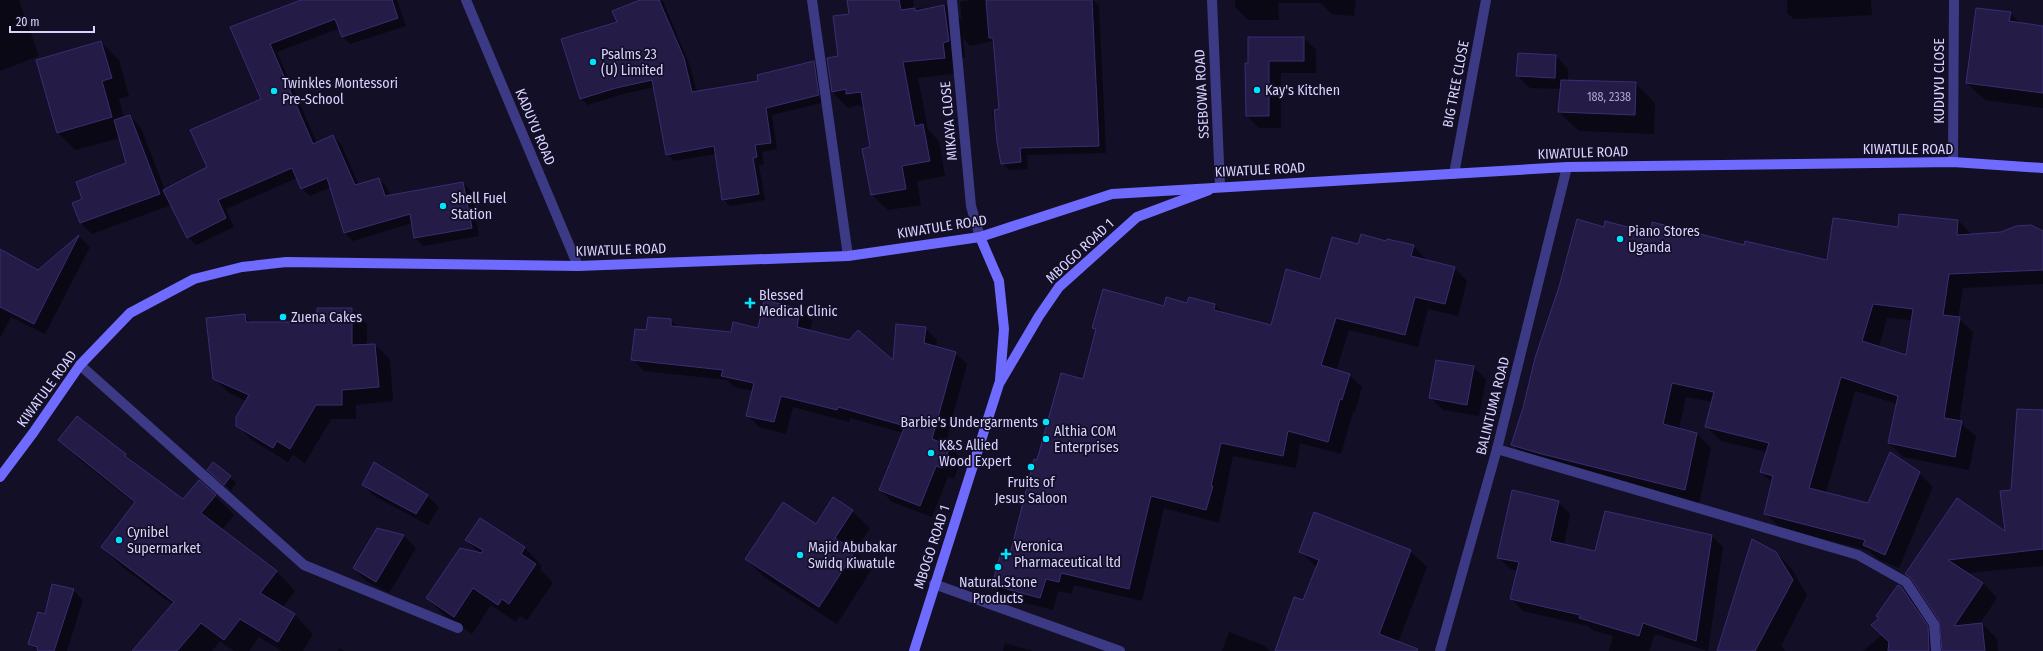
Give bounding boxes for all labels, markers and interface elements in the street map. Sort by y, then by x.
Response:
scale bar [10,8,94,34]
text: 20 m [16,15,40,29]
street label: KUDUYU CLOSE [1931,38,1948,124]
street label: BIG TREE CLOSE [1439,39,1473,129]
place label: Psalms 23 (U) Limited [601,46,664,79]
street label: SSEBOWA ROAD [1191,49,1213,139]
marker: Psalms 23 (U) Limited [588,57,598,67]
place label: Twinkles Montessori Pre-School [282,75,398,108]
street label: MIKAYA CLOSE [937,80,961,161]
place label: Kay's Kitchen [1265,82,1340,99]
marker: Kay's Kitchen [1252,85,1262,95]
marker: Twinkles Montessori Pre-School [269,86,279,96]
street label: KADUYU ROAD [511,86,559,168]
house number: 188, 2338 [1587,90,1631,104]
street label: KIWATULE ROAD [1863,141,1953,158]
street label: KIWATULE ROAD [1537,143,1629,163]
street label: KIWATULE ROAD [1214,159,1306,181]
place label: Shell Fuel Station [451,190,507,223]
marker: Shell Fuel Station [438,201,448,211]
street label: KIWATULE ROAD [896,212,988,242]
street label: MBOGO ROAD 1 [1042,215,1118,287]
place label: Piano Stores Uganda [1628,223,1700,256]
marker: Piano Stores Uganda [1615,234,1625,244]
street label: KIWATULE ROAD [575,240,667,260]
place label: Blessed Medical Clinic [759,287,838,320]
marker: Blessed Medical Clinic [744,297,756,309]
place label: Zuena Cakes [291,309,362,326]
marker: Zuena Cakes [278,312,288,322]
street label: KIWATULE ROAD [13,347,81,431]
street label: BALINTUMA ROAD [1473,355,1513,457]
place label: Barbie's Undergarments [900,414,1038,431]
marker: Barbie's Undergarments [1041,417,1051,427]
place label: Althia COM Enterprises [1054,423,1119,456]
marker: Althia COM Enterprises [1041,434,1051,444]
place label: K&S Allied Wood Expert [939,437,1012,470]
marker: K&S Allied Wood Expert [926,448,936,458]
marker: Fruits of Jesus Saloon [1026,462,1036,472]
place label: Fruits of Jesus Saloon [995,474,1067,507]
street label: MBOGO ROAD 1 [910,503,954,591]
place label: Cynibel Supermarket [127,524,201,557]
marker: Cynibel Supermarket [114,535,124,545]
place label: Veronica Pharmaceutical ltd [1014,538,1121,571]
place label: Majid Abubakar Swidq Kiwatule [808,539,897,572]
marker: Veronica Pharmaceutical ltd [1001,549,1011,559]
marker: Majid Abubakar Swidq Kiwatule [795,550,805,560]
marker: Natural.Stone Products [993,562,1003,572]
place label: Natural.Stone Products [959,574,1037,607]

